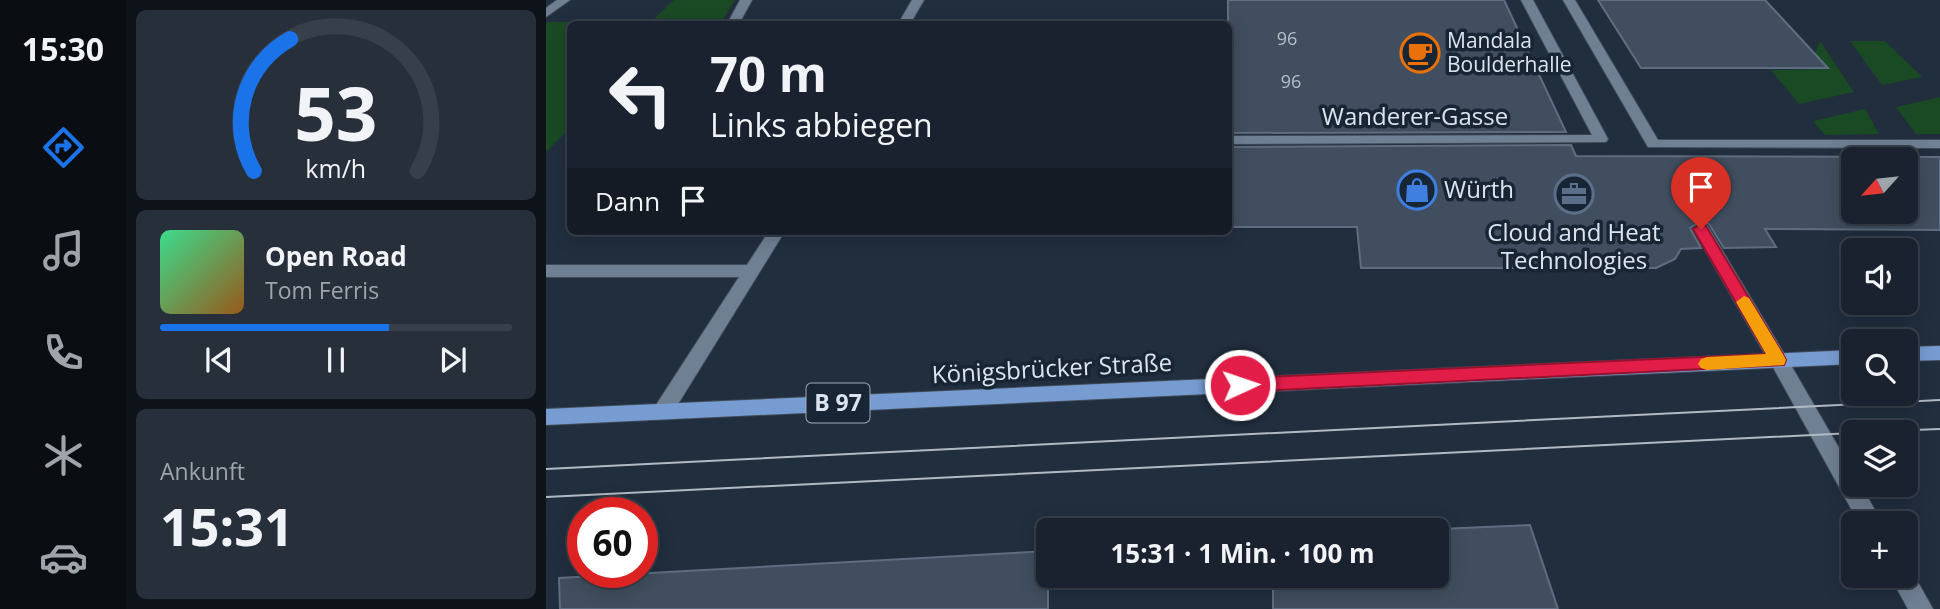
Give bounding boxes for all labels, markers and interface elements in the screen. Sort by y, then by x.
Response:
house number: 96 [1277,26,1297,50]
place label: Mandala Boulderhalle [1447,26,1572,78]
text: 15:30 [22,27,104,70]
cafe icon: Mandala Boulderhalle [1399,32,1441,74]
text: 70 m [710,40,827,106]
icon: left [595,49,686,140]
text: 53 [294,63,378,162]
house number: 96 [1281,69,1301,93]
street label: Wanderer-Gasse [1322,99,1508,132]
text: Links abbiegen [710,103,933,146]
icon: directions [39,123,88,172]
north arrow [1841,147,1918,224]
map controls [1841,147,1918,588]
text: km/h [306,151,366,185]
pin [1671,157,1731,229]
icon: arrive [1682,168,1720,206]
shop icon: Würth [1396,169,1438,211]
place label: Würth [1444,172,1514,205]
office icon: Cloud and Heat Technologies [1553,173,1595,215]
icon: arrive [674,182,712,220]
text: Dann [595,183,660,219]
place label: Cloud and Heat Technologies [1487,215,1661,276]
icon: music [39,226,88,275]
text: Open Road [265,238,407,274]
button: sound [1841,238,1918,315]
text: Tom Ferris [265,274,379,306]
icon: phone [39,328,88,377]
button: search [1841,329,1918,406]
icon: previous [200,341,238,379]
icon: pause [317,341,355,379]
icon: next [434,341,472,379]
street label: Königsbrücker Straße [931,345,1173,390]
position arrow [1203,348,1277,422]
road number: B 97 [806,384,870,422]
button: layers [1841,420,1918,497]
icon: climate [39,431,88,480]
text: Ankunft [160,455,245,487]
text: 15:31 [160,490,294,561]
speed limit sign: 60 [567,497,658,588]
button: + [1841,511,1918,588]
icon: car [39,533,88,582]
text: 15:31 · 1 Min. · 100 m [1110,535,1375,571]

